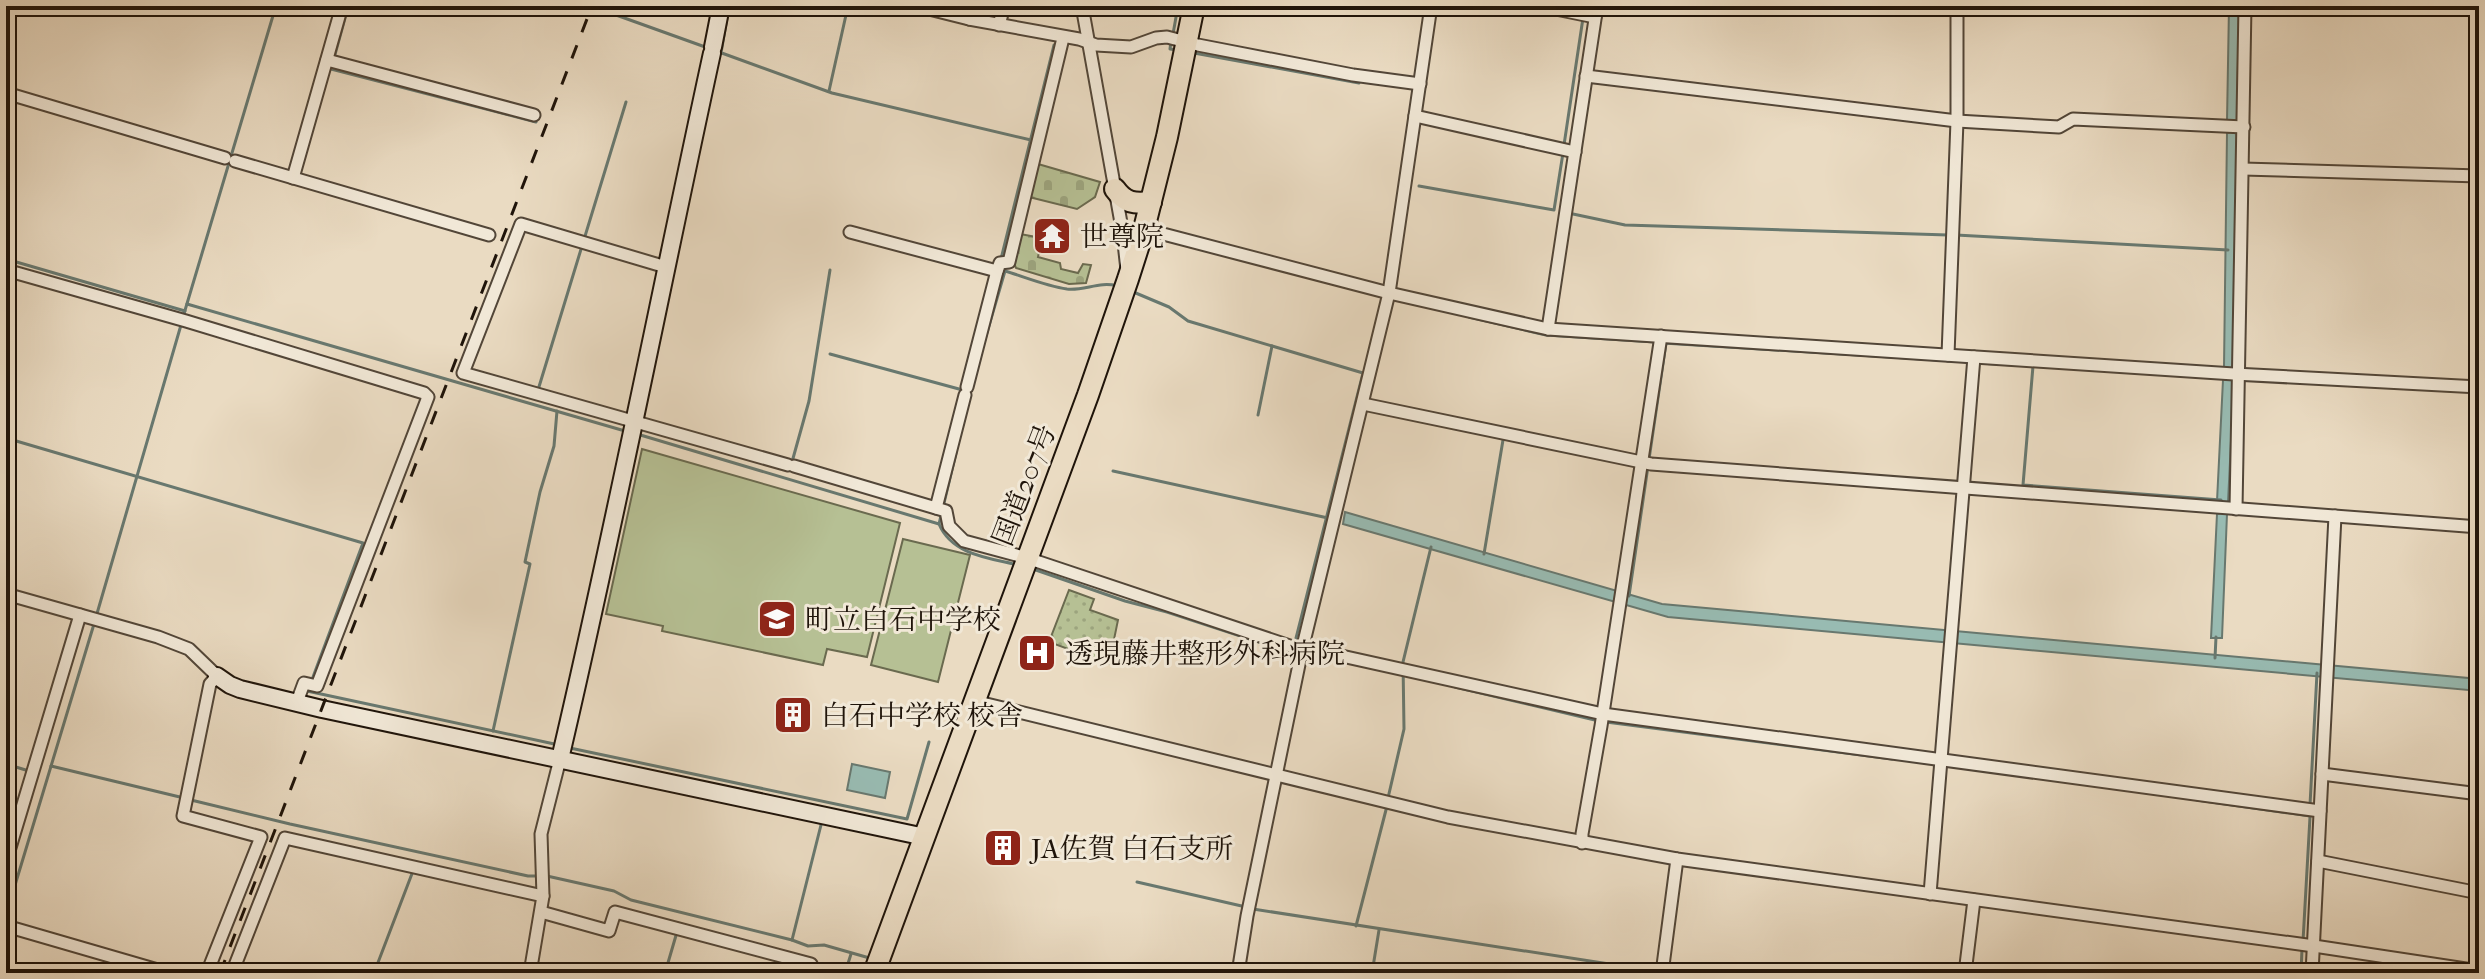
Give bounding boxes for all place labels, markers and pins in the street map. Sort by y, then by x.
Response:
temple icon: 世尊院 [1031,215,1073,257]
place label: 世尊院 [1080,220,1164,253]
school or university icon: 町立白石中学校 [756,598,798,640]
place label: 町立白石中学校 [805,603,1001,636]
hospital icon: 透現藤井整形外科病院 [1016,632,1058,674]
place label: 透現藤井整形外科病院 [1065,637,1345,670]
building icon: 白石中学校 校舎 [772,694,814,736]
place label: 白石中学校 校舎 [821,699,1023,732]
building icon: JA佐賀 白石支所 [982,827,1024,869]
place label: JA佐賀 白石支所 [1029,832,1233,865]

